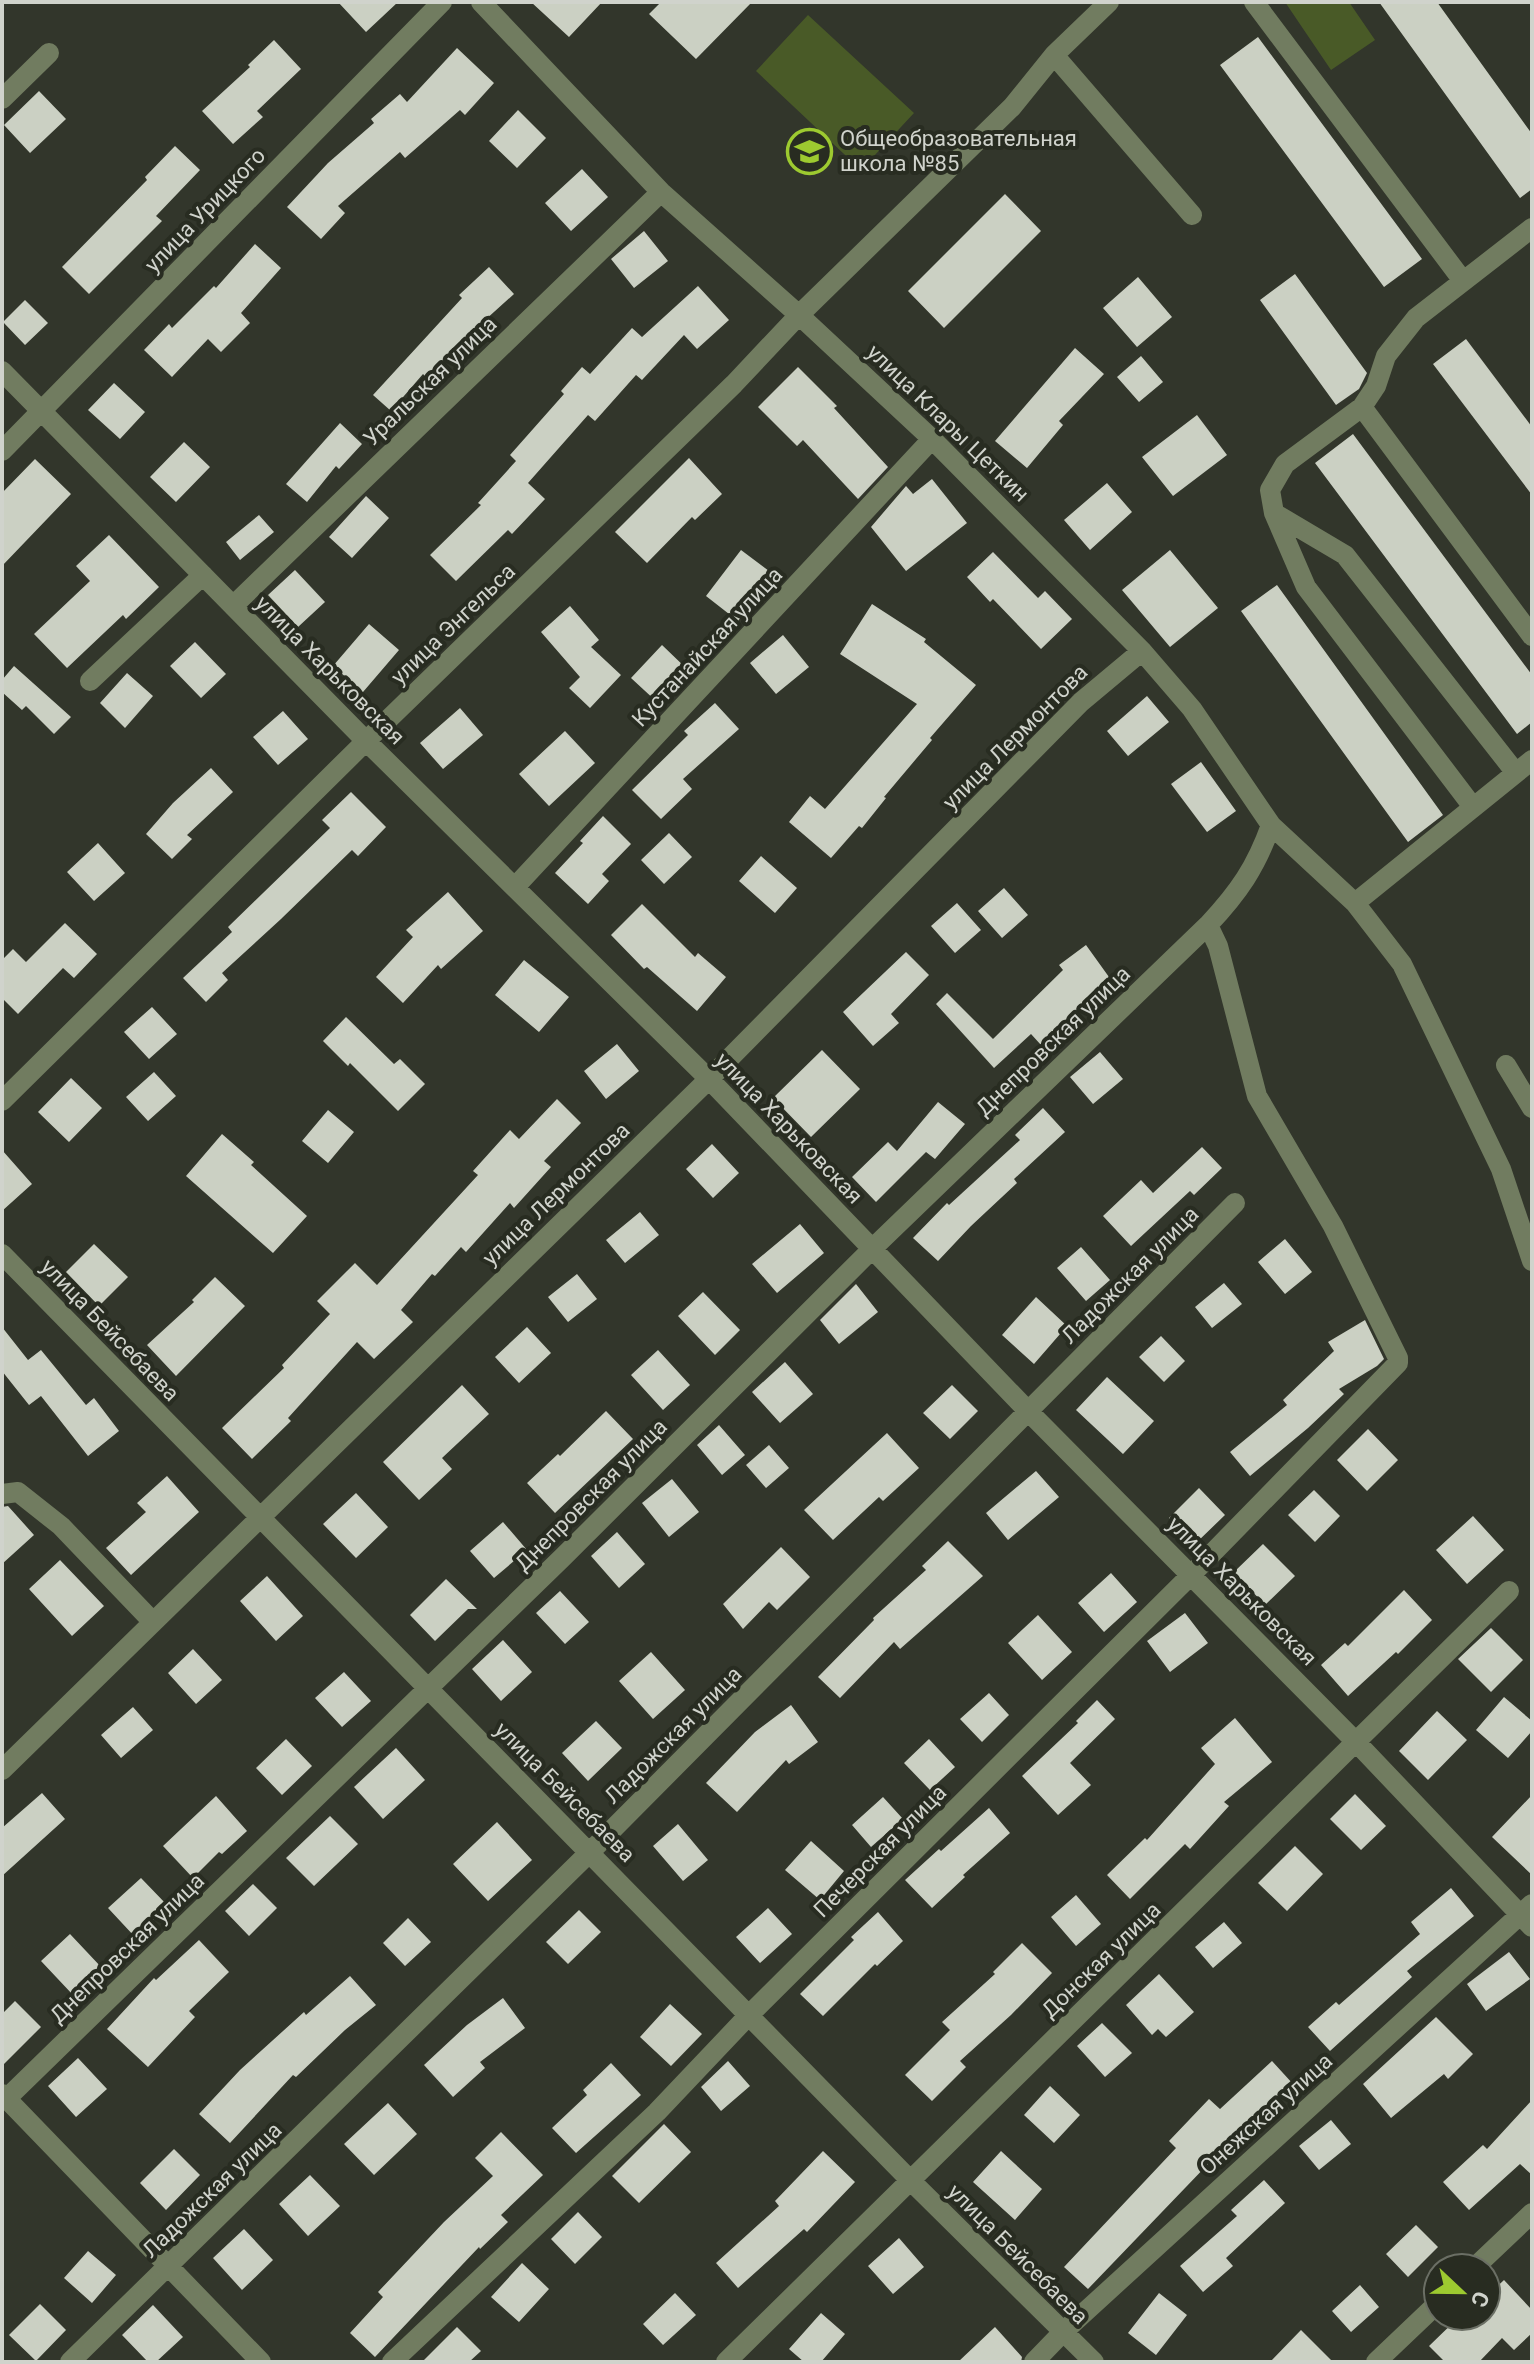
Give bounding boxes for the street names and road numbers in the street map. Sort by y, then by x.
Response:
street label: улица Урицкого [140,143,270,277]
street label: Уральская улица [358,311,502,451]
street label: улица Клары Цеткин [862,339,1034,507]
street label: улица Энгельса [386,559,520,689]
street label: Кустанайская улица [627,562,787,732]
street label: улица Харьковская [250,590,410,750]
street label: улица Лермонтова [937,659,1093,815]
street label: Днепровская улица [971,961,1135,1121]
street label: улица Харьковская [710,1047,868,1209]
street label: улица Лермонтова [477,1118,635,1270]
street label: Ладожская улица [1056,1201,1204,1349]
street label: улица Бейсебаева [36,1254,184,1406]
street label: Днепровская улица [510,1414,672,1576]
street label: улица Харьковская [1162,1511,1322,1671]
street label: Ладожская улица [599,1661,747,1809]
street label: улица Бейсебаева [490,1717,640,1867]
street label: Печерская улица [809,1780,951,1922]
street label: Днепровская улица [45,1868,209,2028]
street label: Донская улица [1037,1897,1165,2023]
street label: Онежская улица [1195,2048,1337,2180]
street label: Ладожская улица [137,2117,287,2263]
street label: улица Бейсебаева [943,2179,1093,2329]

